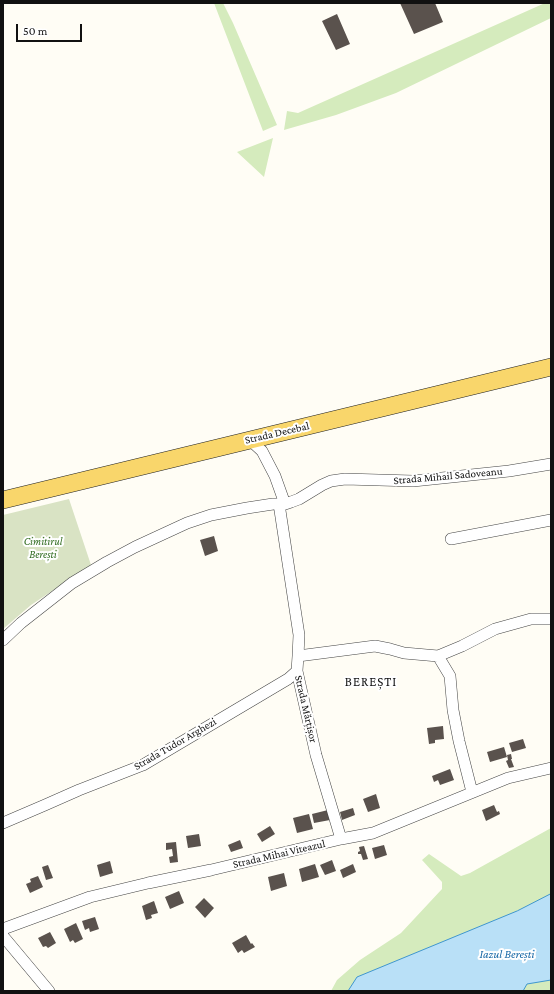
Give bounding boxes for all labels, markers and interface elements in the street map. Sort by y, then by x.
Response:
scale bar [18,16,84,42]
text: 50 m [23,24,47,38]
street label: Strada Decebal [244,419,310,447]
street label: Strada Mihail Sadoveanu [393,465,503,487]
park label: Cimitirul Berești [24,535,62,561]
street label: Strada Mărțișor [292,674,320,744]
district label: BEREȘTI [345,674,397,690]
street label: Strada Tudor Arghezi [131,715,219,773]
street label: Strada Mihai Viteazul [232,837,326,871]
water label: Iazul Berești [479,947,535,961]

